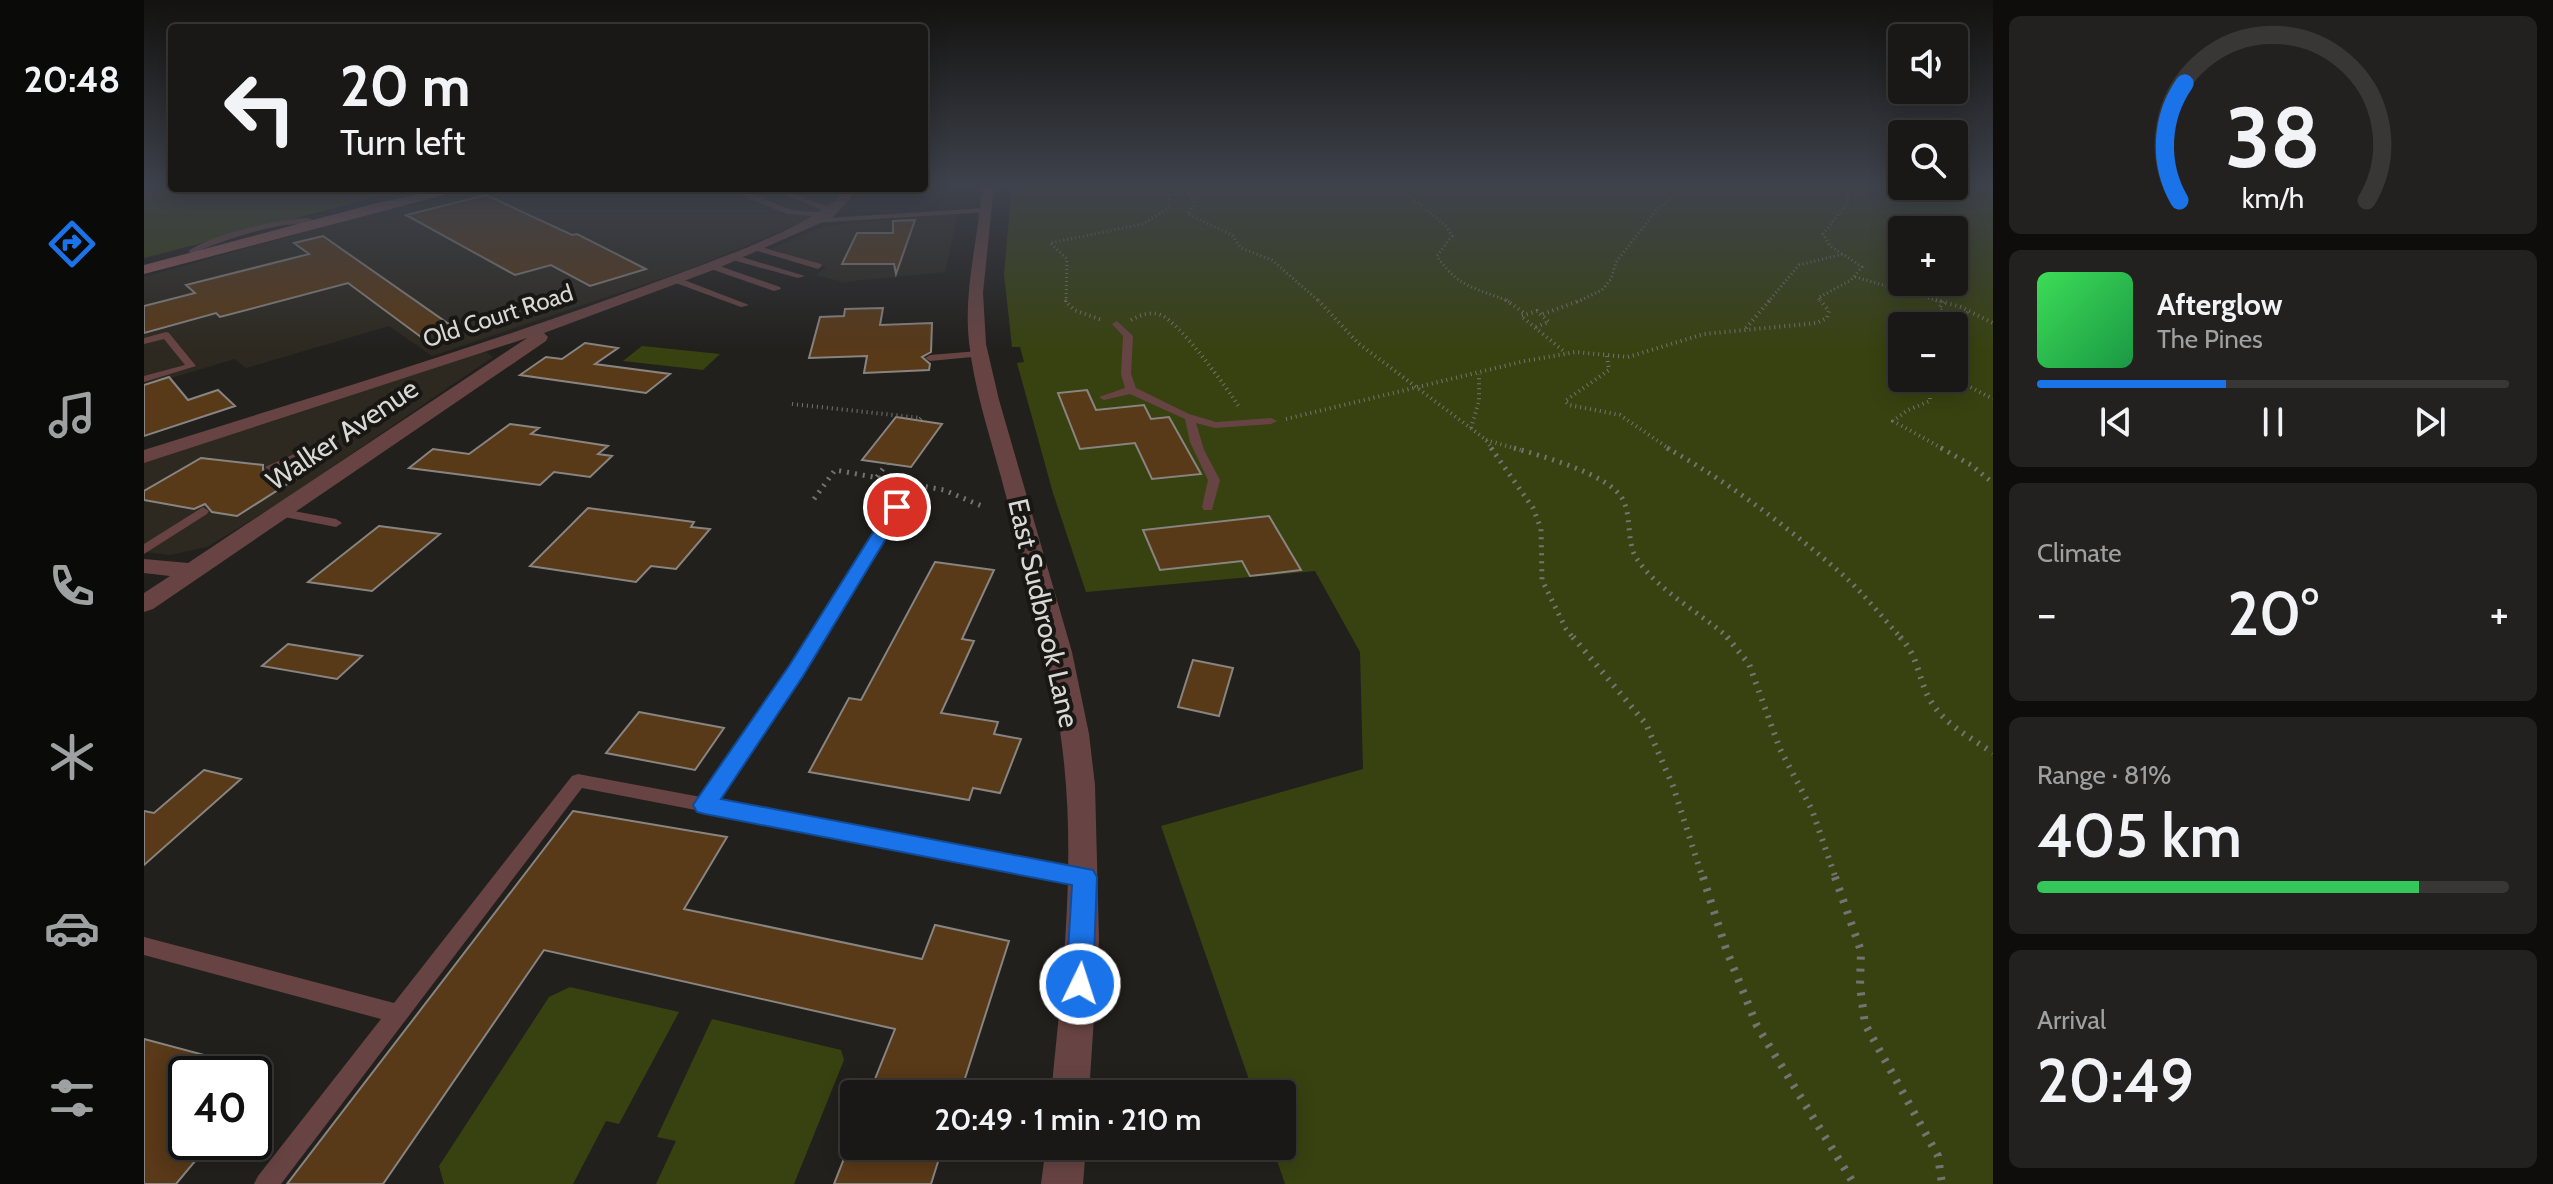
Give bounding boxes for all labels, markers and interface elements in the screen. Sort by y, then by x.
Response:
map controls [1888,24,1968,392]
button: sound [1888,24,1968,104]
text: 20 m [340,52,470,120]
icon: left [208,56,312,160]
text: 20:48 [24,57,120,101]
text: 38 [2225,86,2321,187]
text: Turn left [340,120,465,164]
button: search [1888,120,1968,200]
text: km/h [2242,180,2304,215]
icon: directions [44,216,100,272]
button: + [1888,216,1968,296]
street label: Old Court Road [419,278,576,353]
text: Afterglow [2157,286,2283,323]
button: − [1888,312,1968,392]
text: The Pines [2157,323,2263,355]
street label: Walker Avenue [260,371,424,497]
icon: music [44,387,100,443]
icon: previous [2094,400,2138,444]
icon: pause [2251,400,2295,444]
icon: next [2408,400,2452,444]
pin [863,473,931,541]
icon: arrive [875,485,919,529]
street label: East Sudbrook Lane [1001,495,1087,731]
text: Climate [2037,537,2122,569]
icon: phone [44,558,100,614]
text: 20° [2227,577,2319,650]
text: − [2037,587,2056,640]
text: + [2490,587,2509,640]
icon: climate [44,729,100,785]
text: Range · 81% [2037,759,2171,791]
text: 405 km [2037,799,2242,872]
icon: car [44,900,100,956]
position arrow [1038,942,1122,1026]
text: Arrival [2037,1004,2106,1036]
text: 20:49 [2037,1044,2194,1117]
speed limit sign: 40 [168,1056,272,1160]
icon: filters [44,1070,100,1126]
text: 20:49 · 1 min · 210 m [934,1101,1202,1138]

